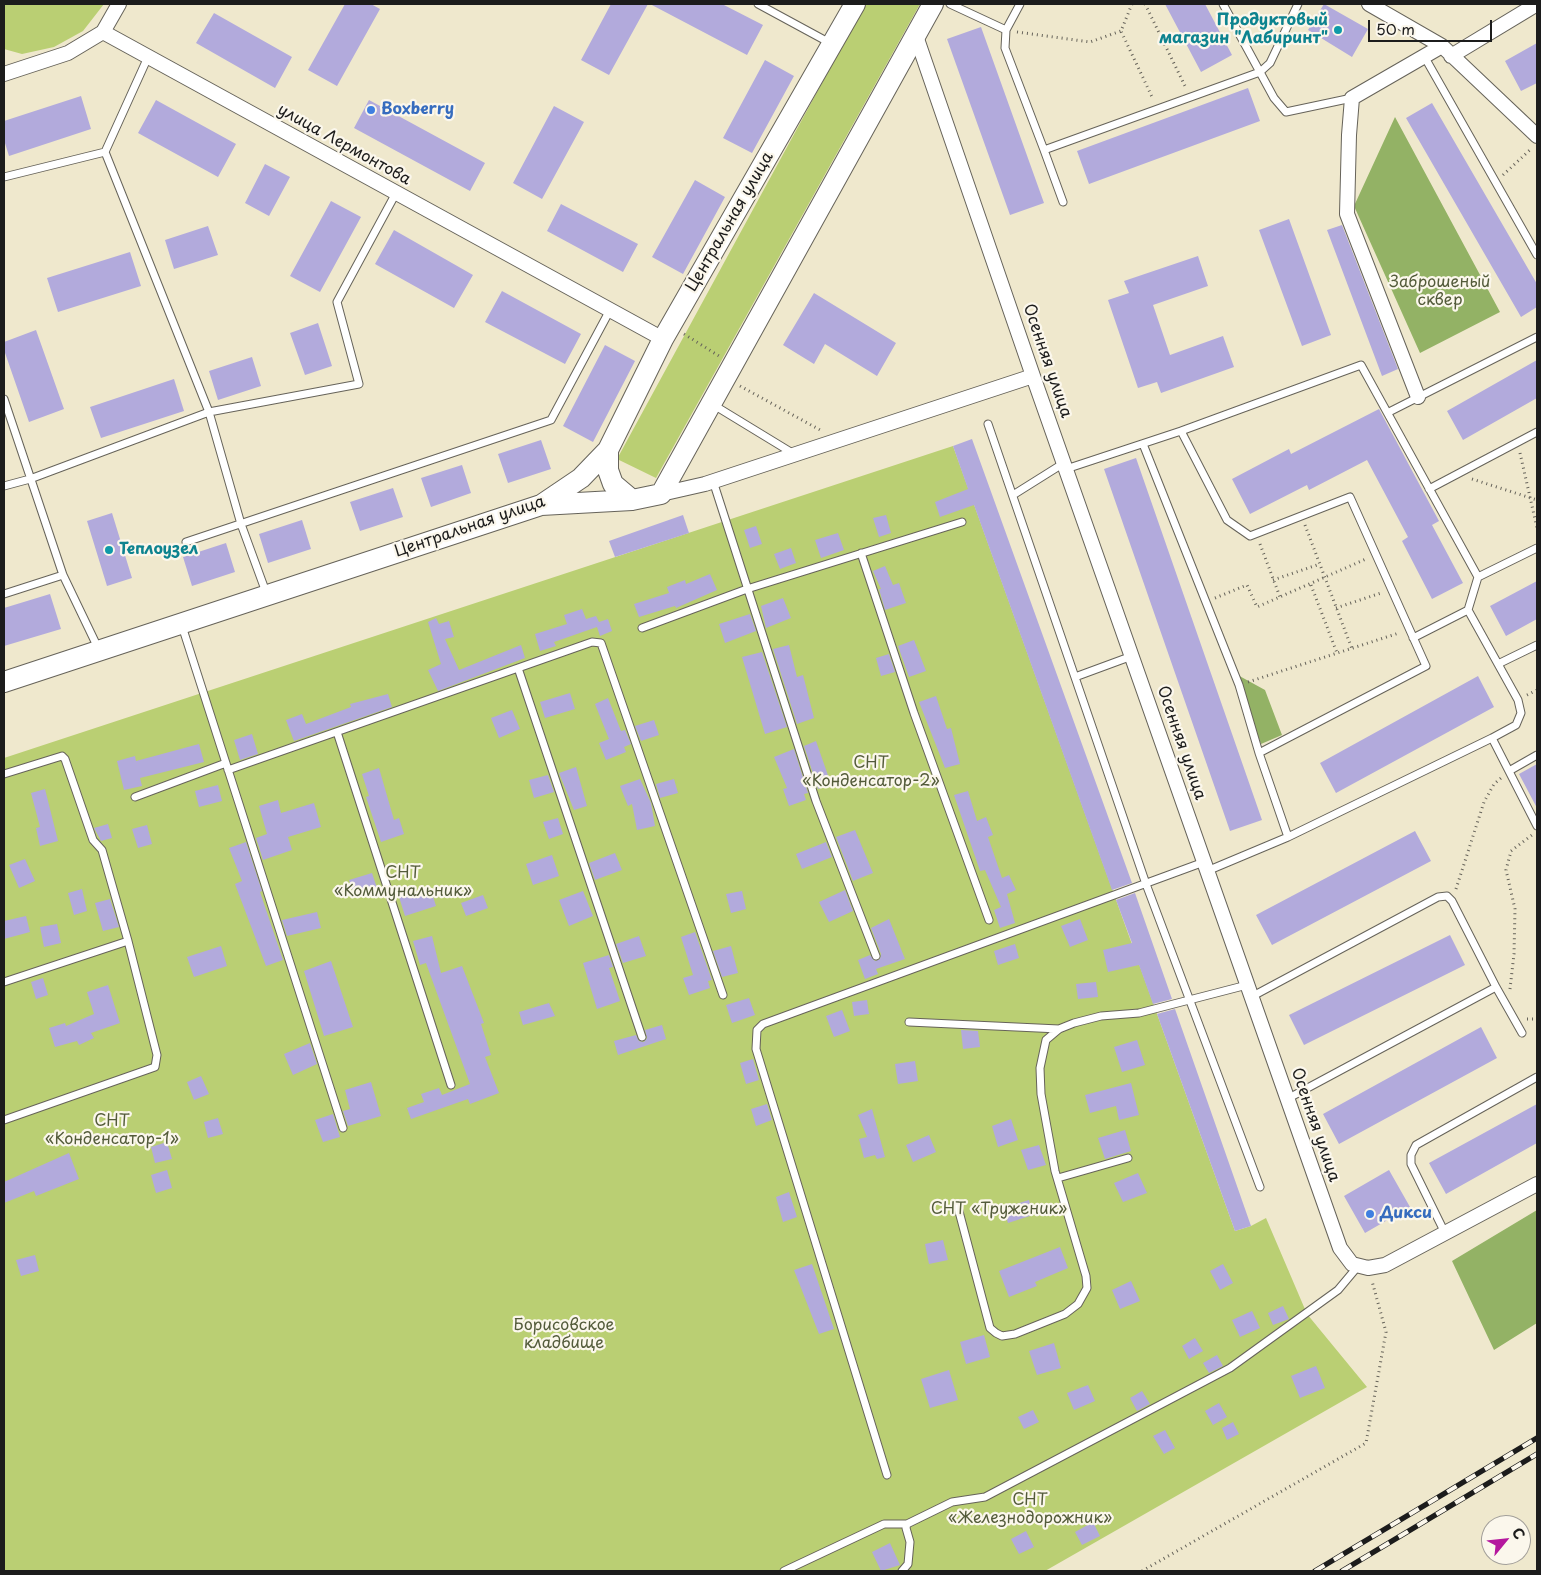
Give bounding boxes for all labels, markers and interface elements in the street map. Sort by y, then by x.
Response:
scale bar [1371,10,1495,42]
place label: Продуктовый магазин "Лабиринт" [1159,11,1328,49]
text: 50 m [1376,17,1415,40]
marker: Продуктовый магазин "Лабиринт" [1332,24,1344,36]
street label: улица Лермонтова [274,100,414,190]
place label: Boxberry [381,100,454,120]
marker: Boxberry [365,104,377,116]
street label: Центральная улица [682,149,778,295]
park label: Заброшеный сквер [1390,273,1490,311]
street label: Осенняя улица [1018,301,1076,421]
street label: Центральная улица [392,492,548,562]
place label: Теплоузел [119,540,198,560]
marker: Теплоузел [103,544,115,556]
street label: Осенняя улица [1152,683,1210,803]
park label: СНТ «Конденсатор-2» [802,754,940,792]
park label: СНТ «Коммунальник» [334,864,472,902]
street label: Осенняя улица [1286,1065,1344,1185]
park label: СНТ «Конденсатор-1» [45,1112,179,1150]
park label: СНТ «Труженик» [931,1200,1067,1220]
place label: Дикси [1380,1204,1432,1224]
marker: Дикси [1364,1208,1376,1220]
park label: Борисовское кладбище [513,1316,615,1354]
park label: СНТ «Железнодорожник» [948,1491,1112,1529]
north arrow [1481,1515,1531,1565]
text: С [1507,1524,1531,1543]

